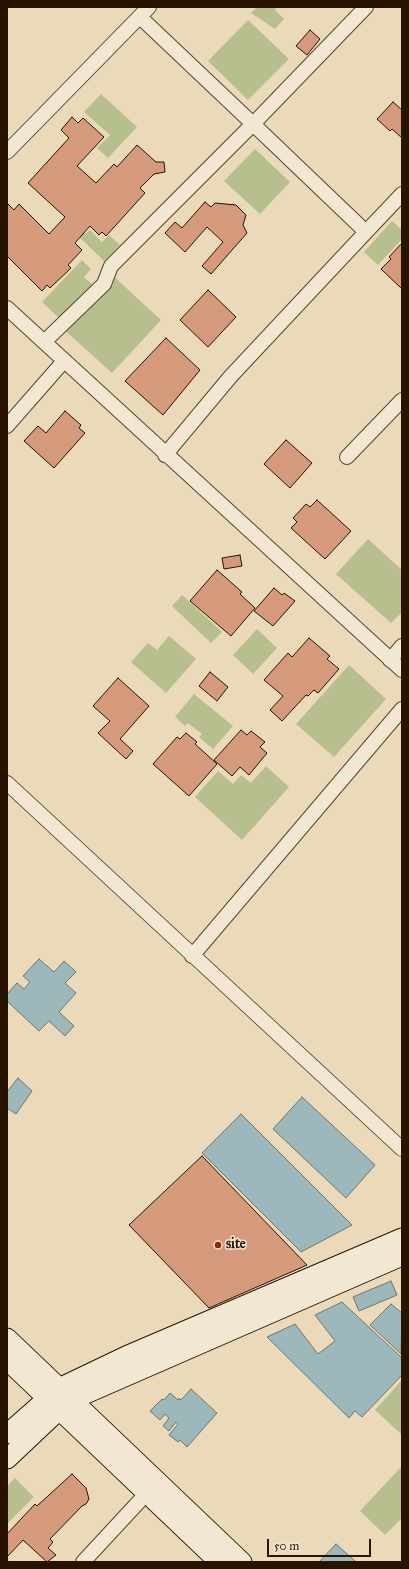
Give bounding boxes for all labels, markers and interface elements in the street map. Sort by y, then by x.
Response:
place label: site [226,1237,246,1253]
marker: site [213,1240,223,1250]
scale bar [269,1531,373,1557]
text: 50 m [274,1539,299,1553]

